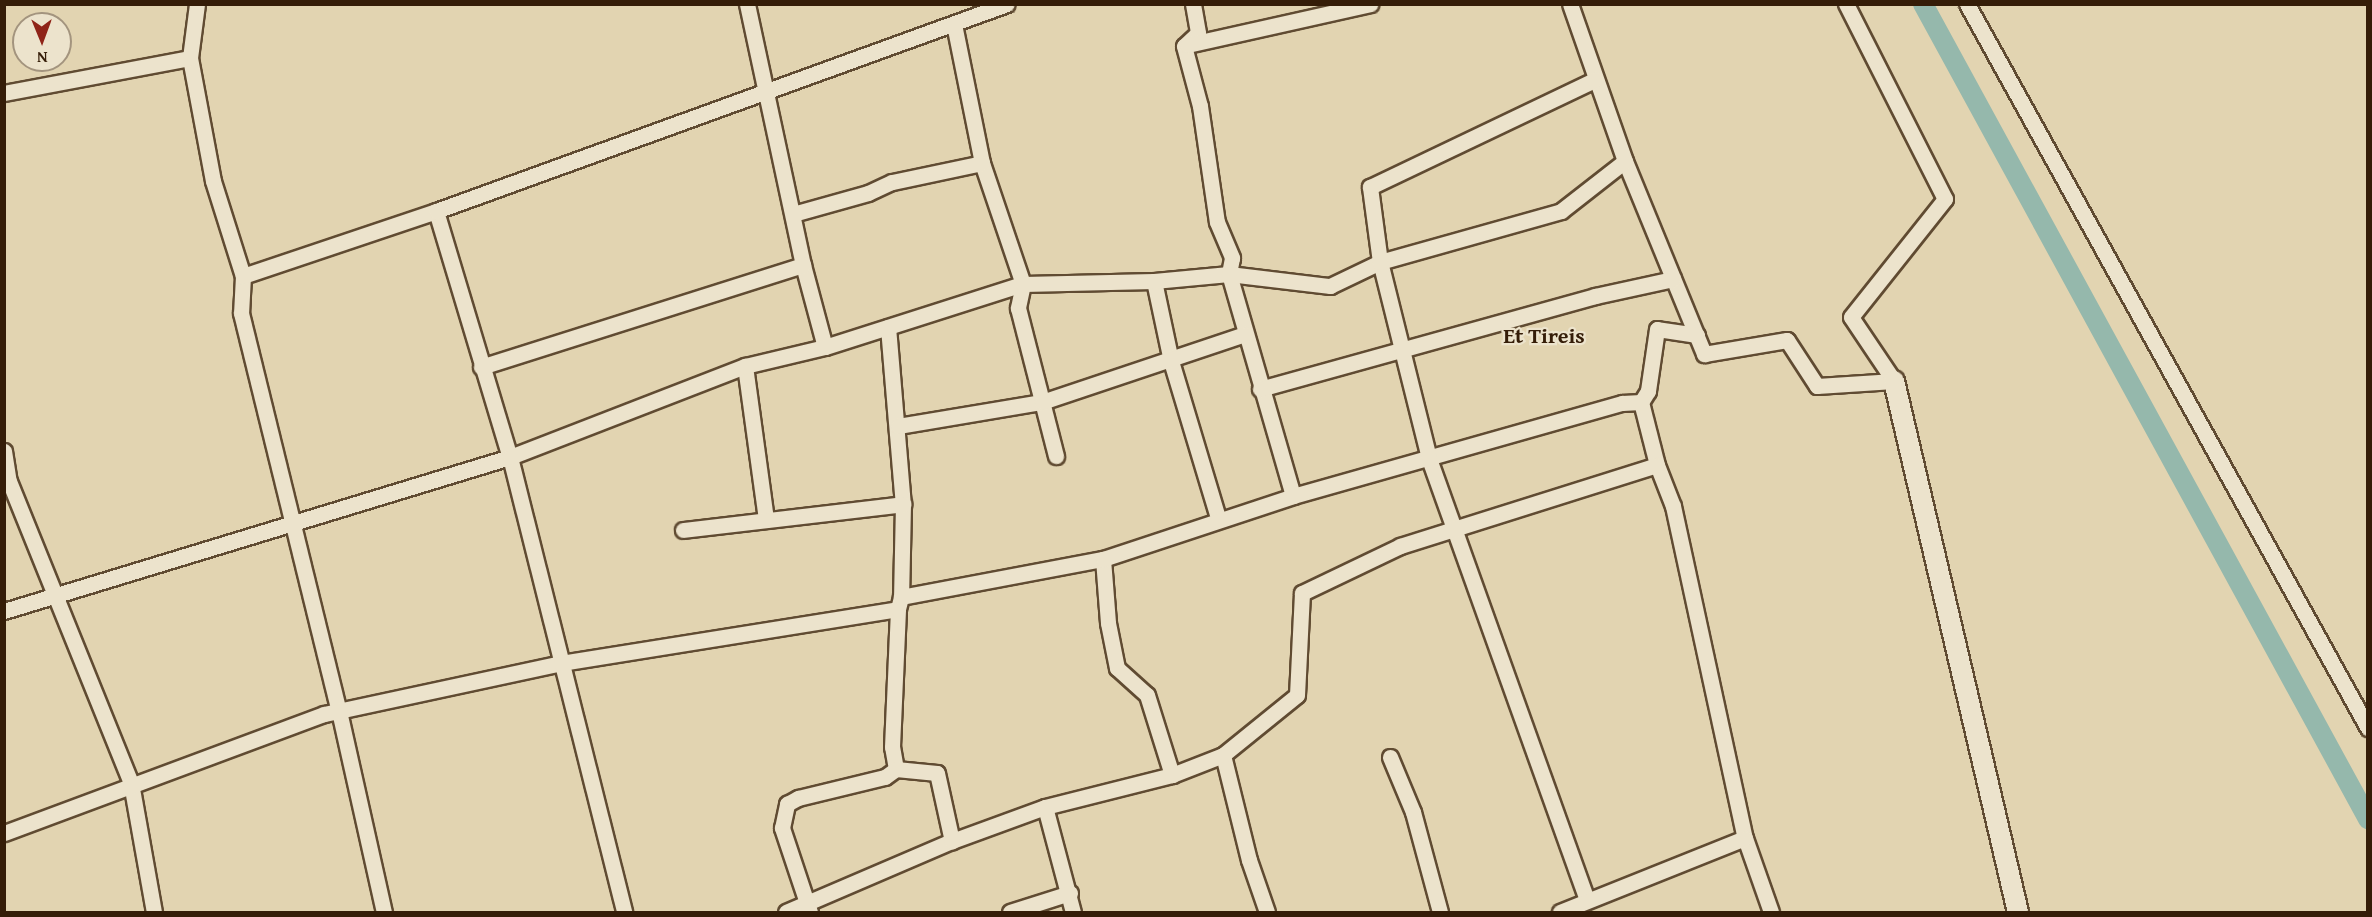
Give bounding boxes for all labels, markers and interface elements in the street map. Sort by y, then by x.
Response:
north arrow [12,12,72,72]
text: N [37,46,48,70]
district label: Et Tireis [1503,323,1585,349]

